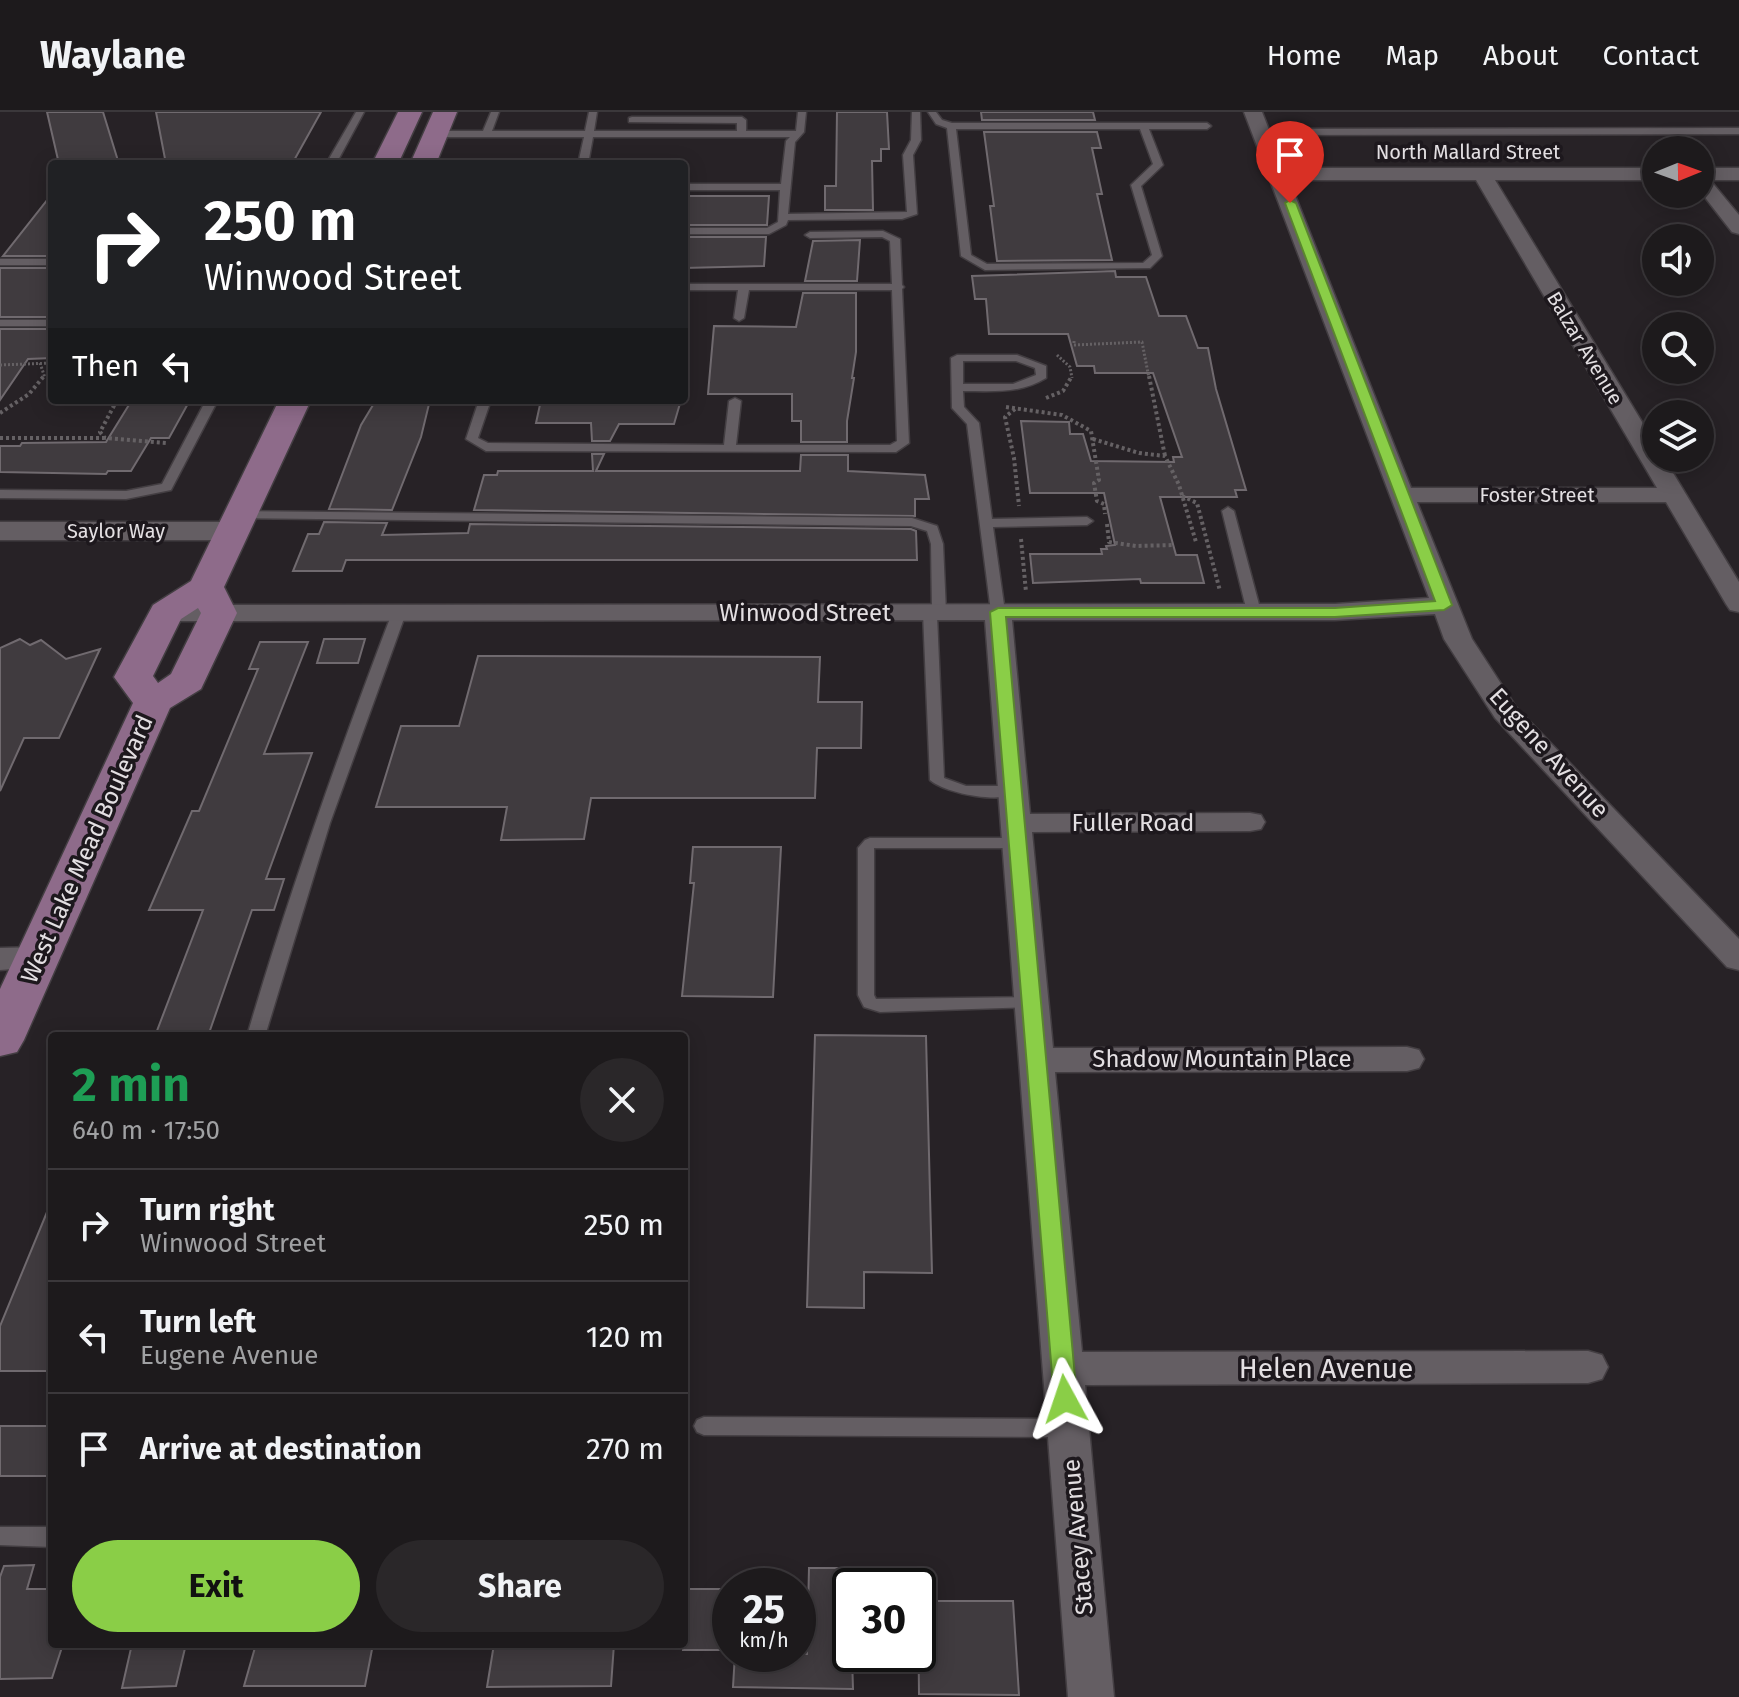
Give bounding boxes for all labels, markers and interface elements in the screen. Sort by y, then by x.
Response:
text: Waylane [40,32,186,78]
text: Home [1267,39,1341,72]
text: Map [1385,39,1439,72]
text: About [1483,39,1558,72]
text: Contact [1602,39,1699,72]
pin [1256,121,1324,203]
icon: arrive [1268,133,1312,177]
north arrow [1642,136,1714,208]
map controls [1642,136,1714,472]
street label: North Mallard Street [1376,140,1561,164]
text: 250 m [204,188,356,255]
icon: right [72,192,176,296]
button: sound [1642,224,1714,296]
text: Winwood Street [204,256,462,300]
street label: Balzar Avenue [1542,287,1628,409]
button: search [1642,312,1714,384]
icon: left [155,344,199,388]
text: Then [72,348,139,384]
button: layers [1642,400,1714,472]
street label: Foster Street [1479,483,1595,507]
street label: Saylor Way [67,519,165,543]
street label: Winwood Street [719,599,891,627]
street label: Eugene Avenue [1483,682,1615,824]
street label: West Lake Mead Boulevard [15,711,159,987]
street label: Fuller Road [1072,809,1194,837]
street label: Shadow Mountain Place [1092,1045,1352,1073]
text: 2 min [72,1056,190,1114]
button: close [580,1058,664,1142]
text: 640 m · 17:50 [72,1115,220,1146]
text: Turn right [140,1192,275,1228]
icon: right [72,1203,116,1247]
text: 250 m [584,1207,664,1243]
text: Winwood Street [140,1228,326,1259]
text: Turn left [140,1304,256,1340]
icon: left [72,1315,116,1359]
text: 120 m [586,1319,664,1355]
text: Eugene Avenue [140,1340,319,1371]
street label: Helen Avenue [1239,1352,1413,1385]
position arrow [1023,1357,1107,1441]
icon: arrive [72,1427,116,1471]
text: Arrive at destination [140,1431,422,1467]
text: 270 m [586,1431,664,1467]
street label: Stacey Avenue [1057,1458,1099,1616]
button: Exit [72,1540,360,1632]
button: Share [376,1540,664,1632]
speed limit sign: 30 [832,1568,936,1672]
text: 25 [743,1586,785,1634]
text: km/h [739,1628,789,1652]

